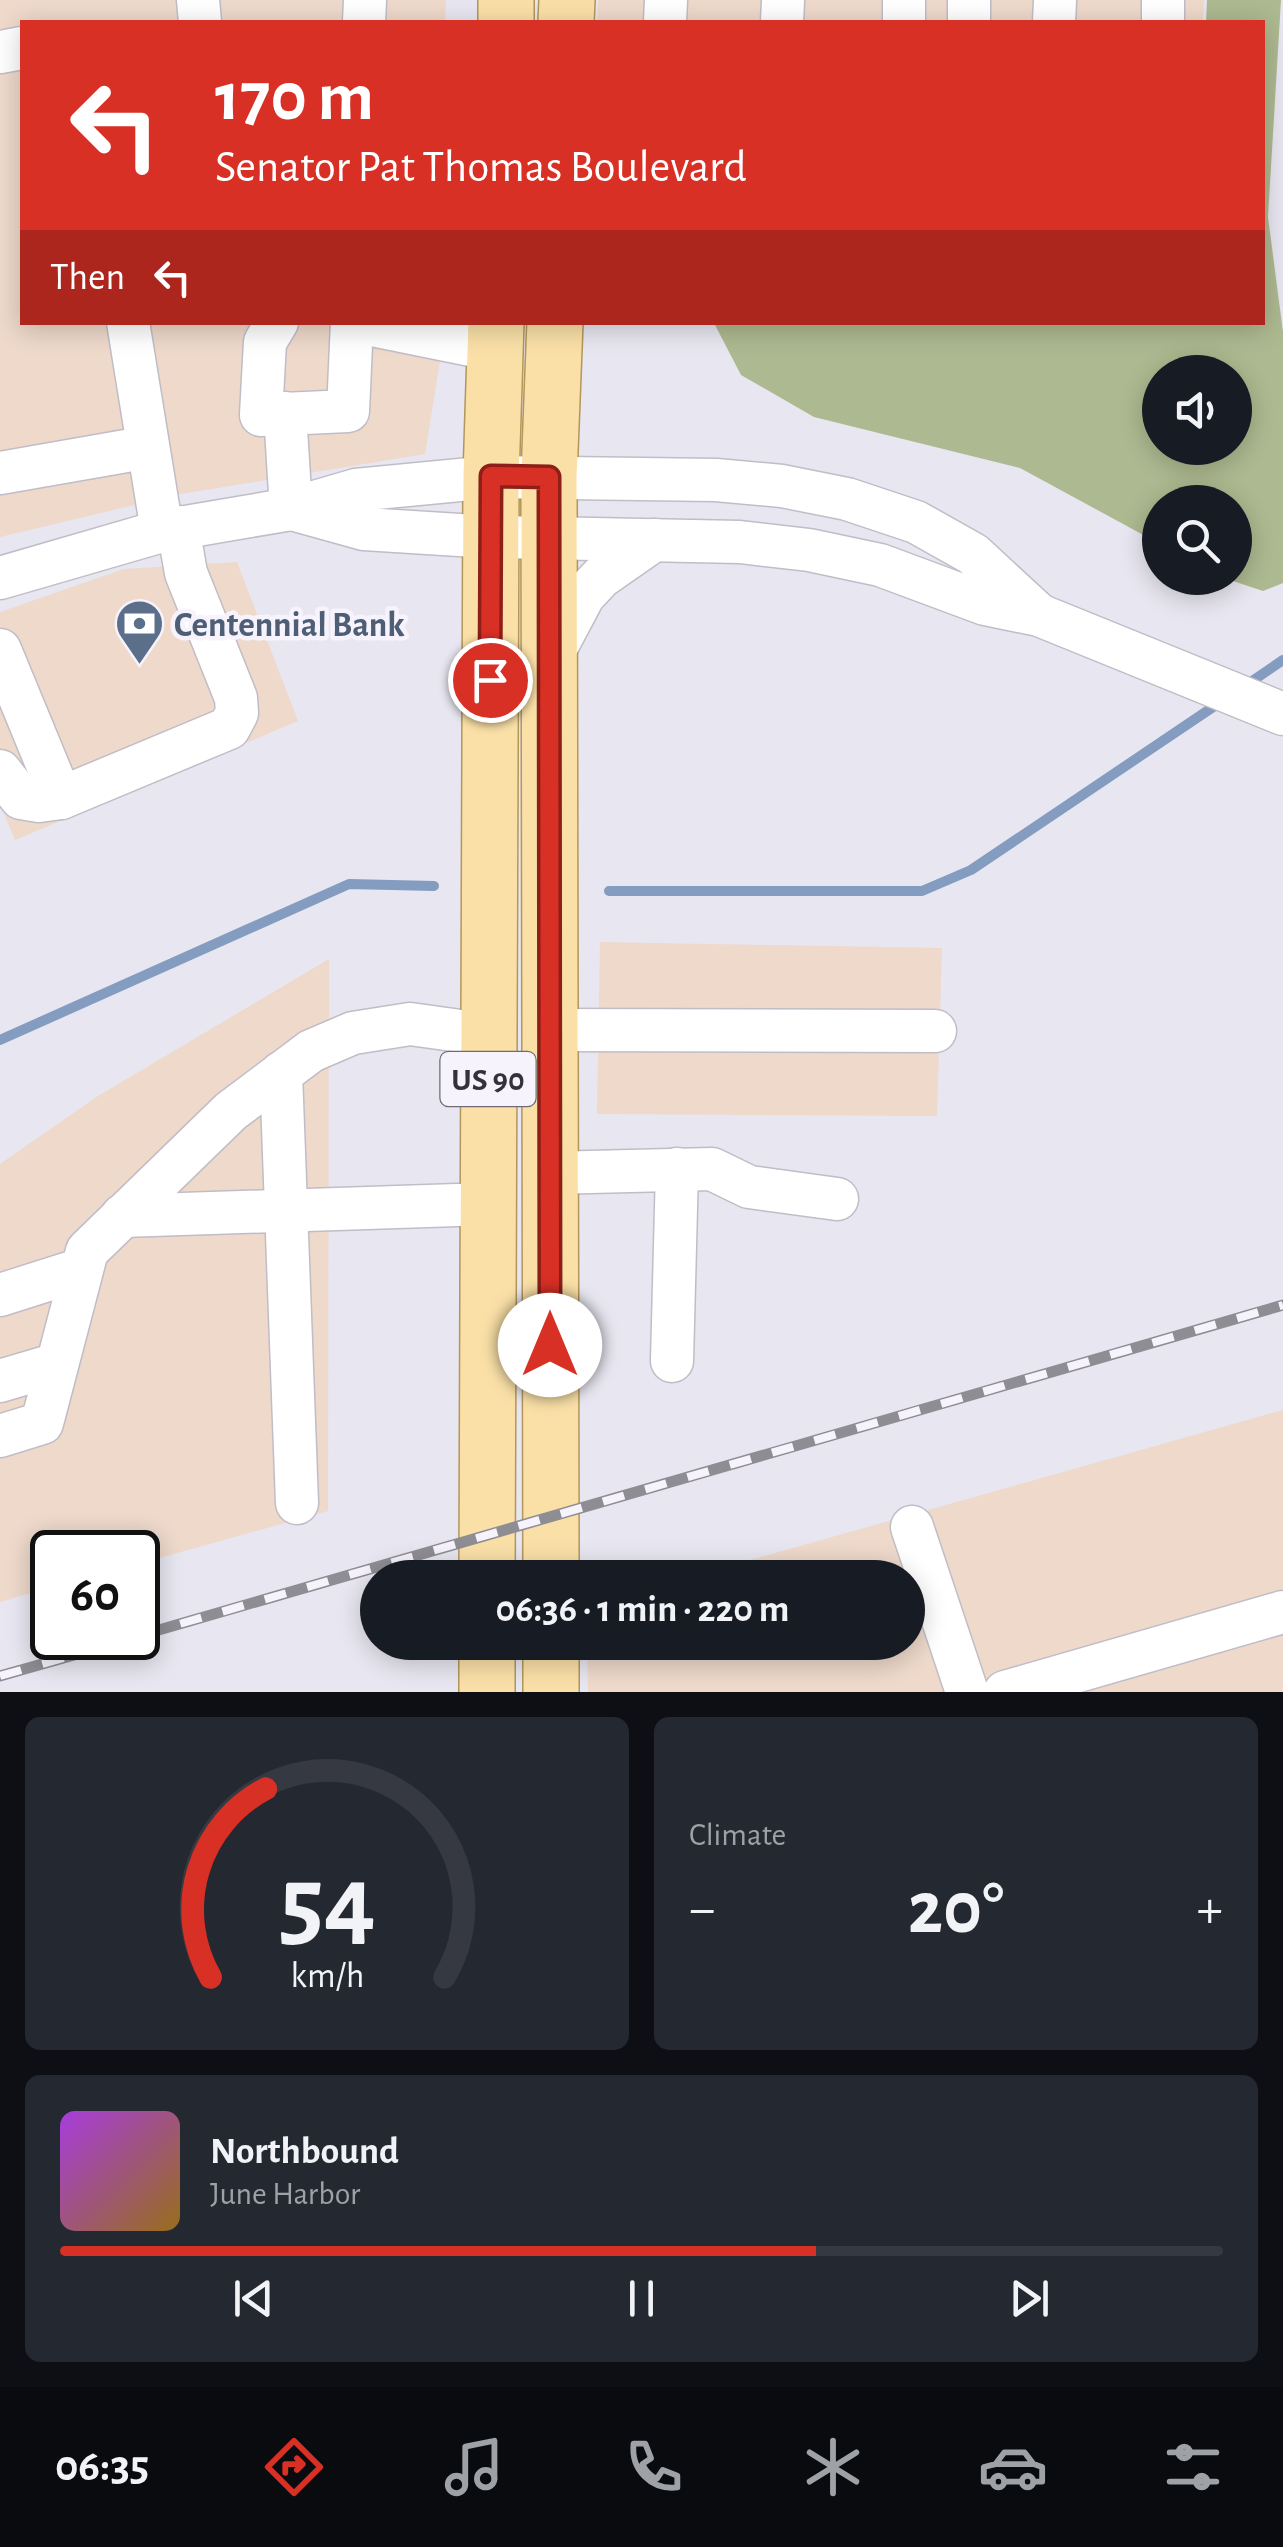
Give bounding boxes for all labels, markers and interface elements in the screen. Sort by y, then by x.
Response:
icon: left [50,60,180,190]
text: 170 m [215,63,374,133]
text: Senator Pat Thomas Boulevard [215,145,747,190]
icon: left [145,250,200,305]
text: Then [50,259,125,297]
map controls [1142,355,1252,595]
button: sound [1142,355,1252,465]
button: search [1142,485,1252,595]
bank icon: Centennial Bank [113,598,165,666]
place label: Centennial Bank [174,608,405,643]
pin [448,638,533,723]
icon: arrive [463,653,518,708]
road number: US 90 [440,1052,536,1106]
position arrow [498,1293,602,1397]
speed limit sign: 60 [30,1530,160,1660]
text: 06:36 · 1 min · 220 m [495,1591,790,1629]
text: Climate [689,1819,786,1851]
text: 54 [278,1852,376,1956]
text: 20° [908,1872,1004,1947]
text: − [689,1882,715,1937]
text: + [1197,1882,1223,1937]
text: km/h [290,1958,364,1994]
text: Northbound [210,2133,399,2171]
text: June Harbor [210,2178,360,2210]
icon: previous [226,2271,281,2326]
icon: pause [614,2271,669,2326]
icon: next [1002,2271,1057,2326]
icon: directions [259,2432,329,2502]
icon: music [439,2432,509,2502]
icon: phone [619,2432,689,2502]
icon: climate [798,2432,868,2502]
icon: car [978,2432,1048,2502]
icon: filters [1158,2432,1228,2502]
text: 06:35 [55,2444,149,2489]

